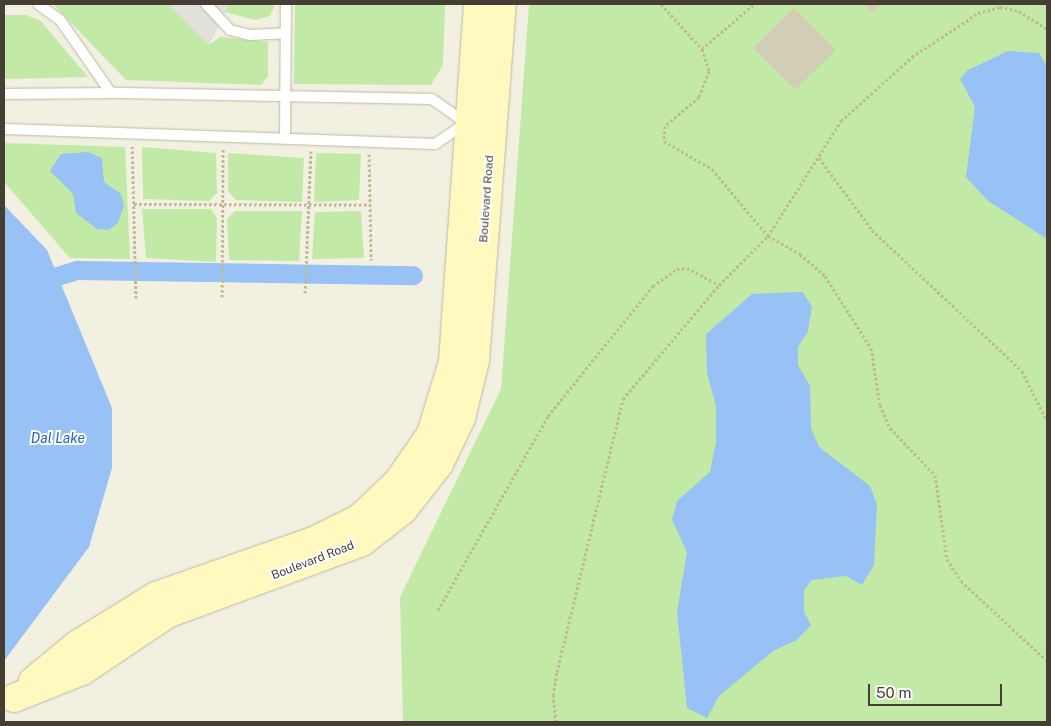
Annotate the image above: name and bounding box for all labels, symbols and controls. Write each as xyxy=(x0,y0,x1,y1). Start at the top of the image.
street label: Boulevard Road xyxy=(477,155,497,243)
water label: Dal Lake xyxy=(31,430,85,446)
street label: Boulevard Road xyxy=(270,539,356,583)
scale bar xyxy=(871,674,1005,706)
text: 50 m xyxy=(876,684,911,701)

